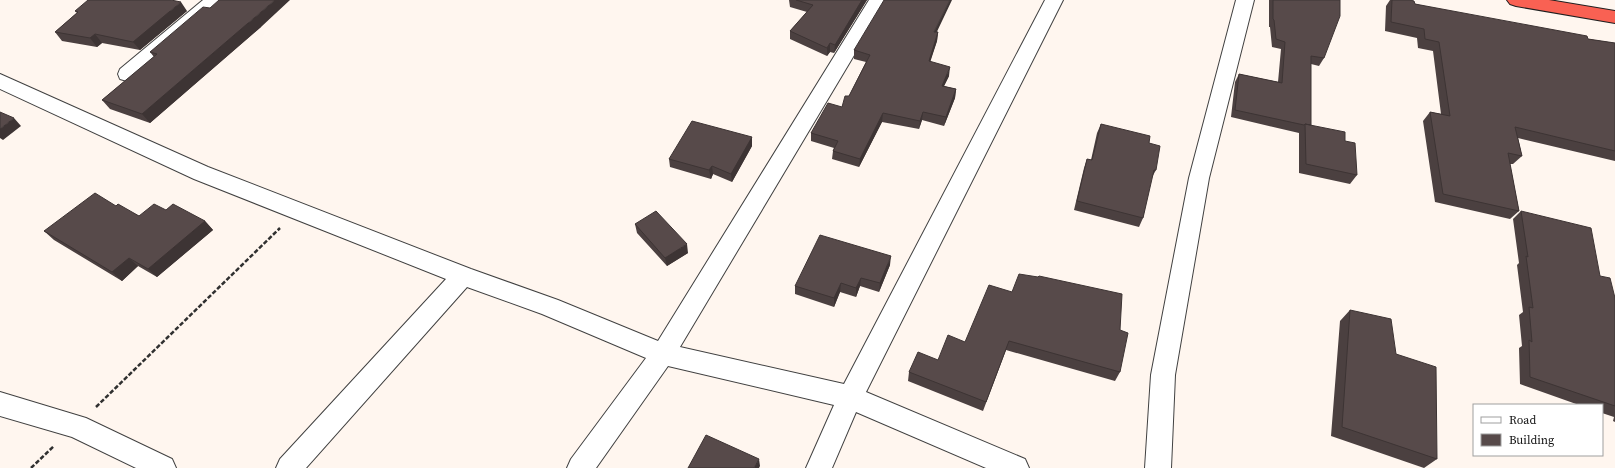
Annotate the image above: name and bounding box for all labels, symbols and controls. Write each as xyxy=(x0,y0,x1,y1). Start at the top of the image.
legend xyxy=(1473,404,1603,456)
text: Road xyxy=(1509,412,1536,428)
text: Building xyxy=(1509,432,1554,448)

